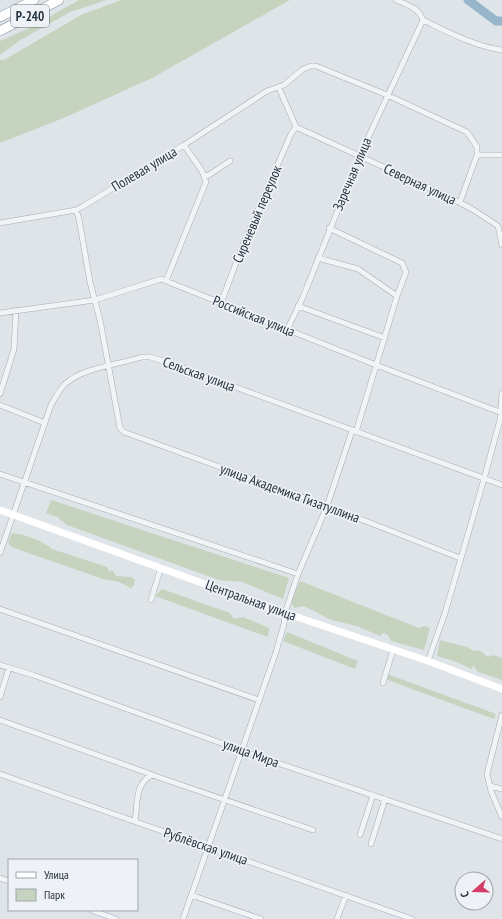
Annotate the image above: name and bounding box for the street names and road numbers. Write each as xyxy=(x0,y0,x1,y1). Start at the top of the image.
road number: Р-240 xyxy=(11,5,49,27)
street label: Заречная улица xyxy=(329,135,375,213)
street label: Полевая улица xyxy=(108,142,180,196)
street label: Северная улица xyxy=(381,159,459,209)
street label: Сиреневый переулок xyxy=(228,162,286,266)
street label: Российская улица xyxy=(210,291,298,341)
street label: Сельская улица xyxy=(160,353,238,395)
street label: улица Академика Гизатуллина xyxy=(218,459,362,527)
street label: Центральная улица xyxy=(203,575,299,625)
street label: улица Мира xyxy=(220,735,282,771)
street label: Рублёвская улица xyxy=(162,823,250,869)

